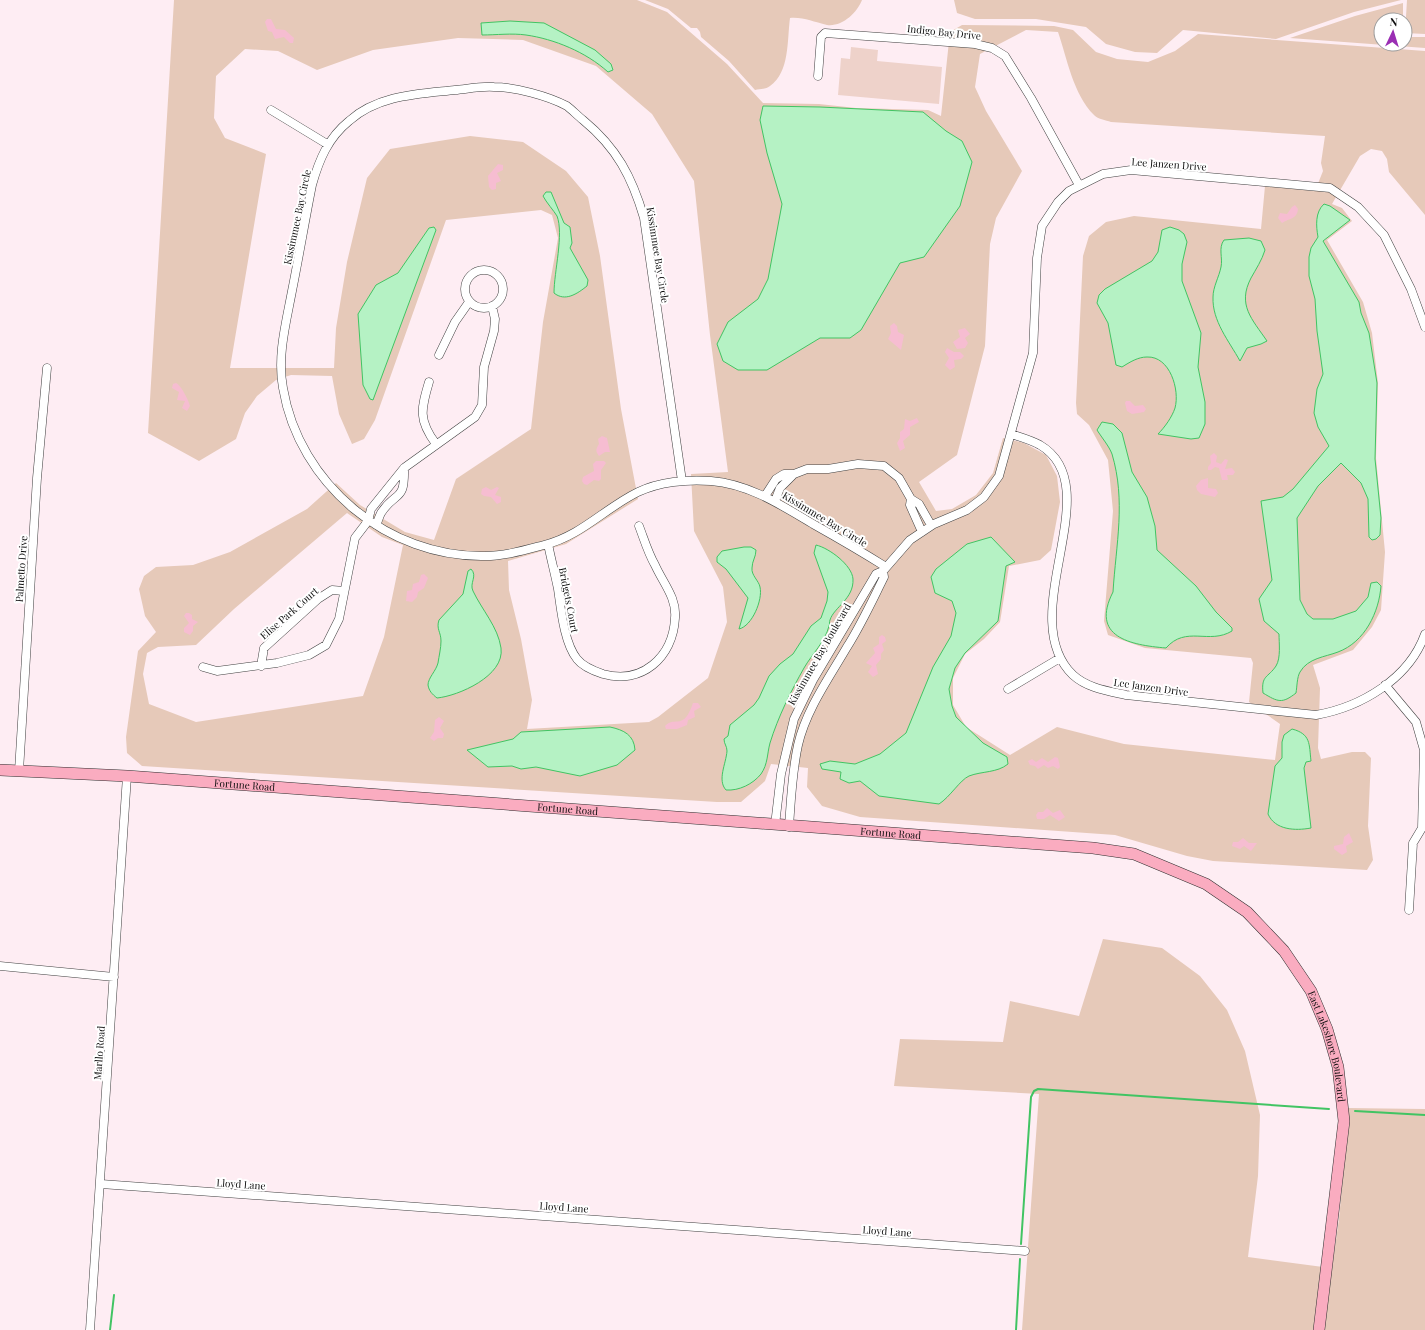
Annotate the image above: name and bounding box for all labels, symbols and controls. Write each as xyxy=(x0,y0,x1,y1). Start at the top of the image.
north arrow xyxy=(1373,12,1413,52)
text: N xyxy=(1389,14,1398,29)
street label: Indigo Bay Drive xyxy=(906,21,982,43)
street label: Lee Janzen Drive xyxy=(1131,154,1207,174)
street label: Kissimmee Bay Circle xyxy=(280,168,314,266)
street label: Kissimmee Bay Circle xyxy=(644,206,672,304)
street label: Kissimmee Bay Circle xyxy=(780,488,870,550)
street label: Palmetto Drive xyxy=(12,535,30,603)
street label: Bridgets Court xyxy=(556,566,582,634)
street label: Elise Park Court xyxy=(257,583,321,642)
street label: Kissimmee Bay Boulevard xyxy=(784,600,854,707)
street label: Lee Janzen Drive xyxy=(1113,675,1189,699)
street label: Fortune Road xyxy=(214,776,276,794)
street label: Fortune Road xyxy=(537,800,599,818)
street label: Fortune Road xyxy=(860,824,922,842)
street label: East Lakeshore Boulevard xyxy=(1305,989,1349,1103)
street label: Marllo Road xyxy=(90,1025,108,1081)
street label: Lloyd Lane xyxy=(216,1175,266,1193)
street label: Lloyd Lane xyxy=(539,1198,589,1216)
street label: Lloyd Lane xyxy=(862,1222,912,1240)

